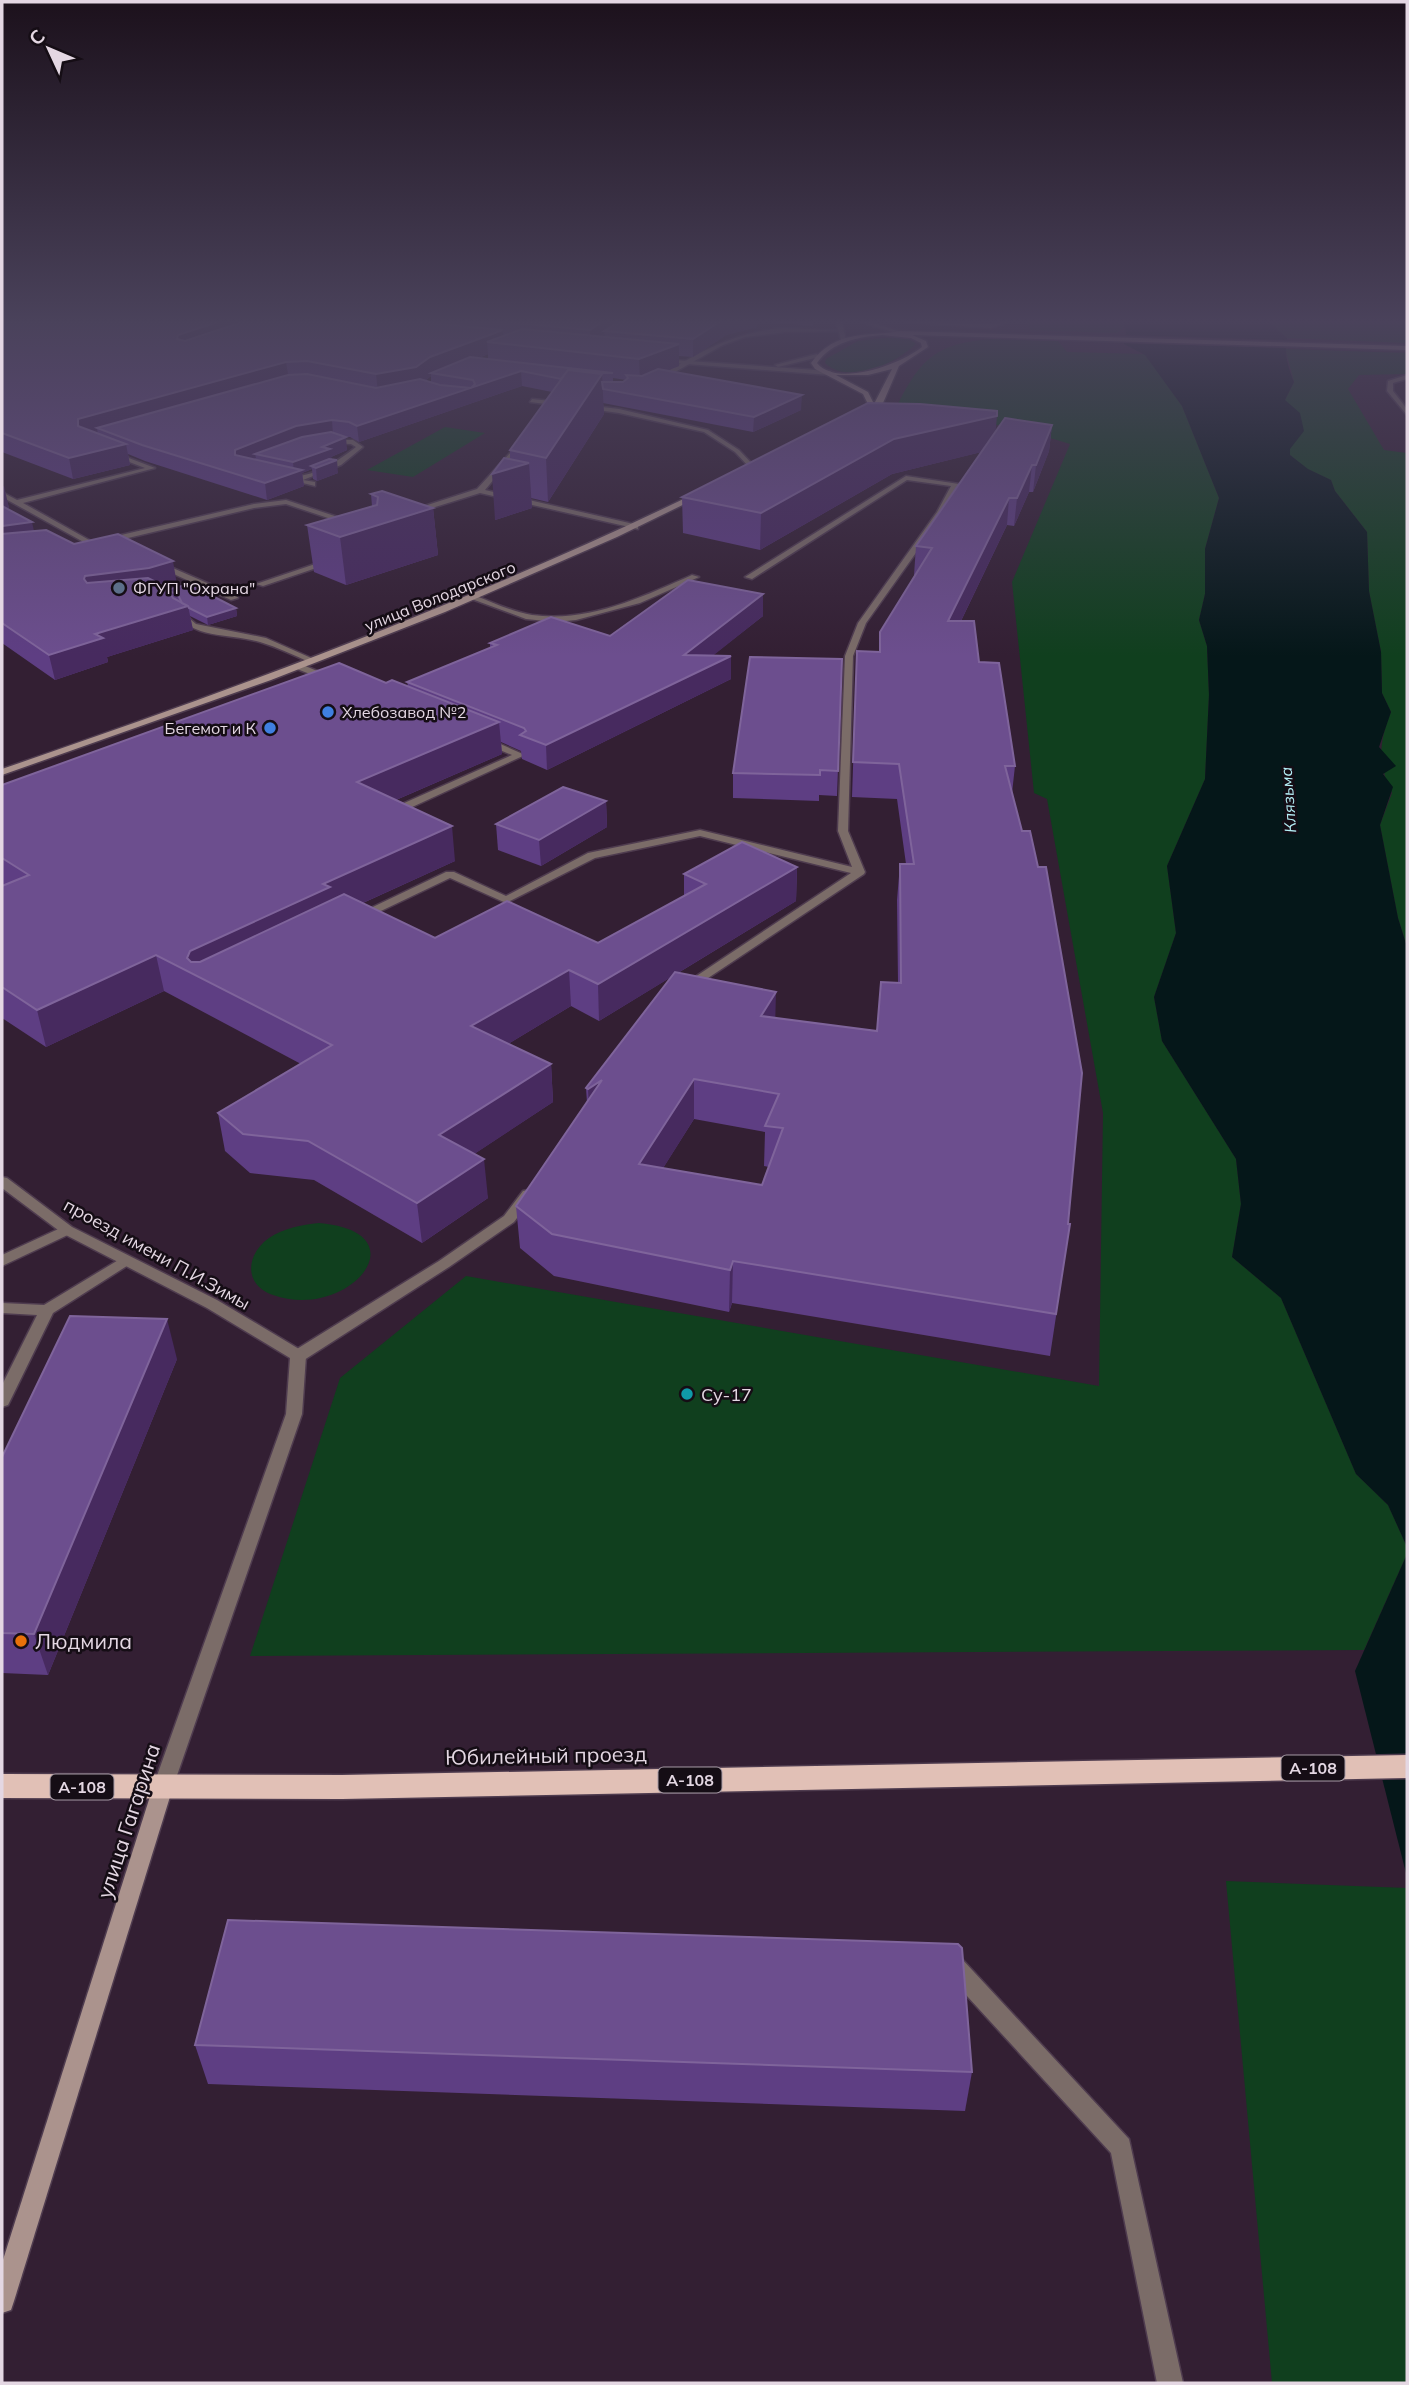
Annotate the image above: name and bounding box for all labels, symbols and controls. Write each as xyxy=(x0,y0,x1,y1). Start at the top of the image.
north arrow xyxy=(14,14,84,84)
text: С xyxy=(24,24,50,50)
street label: улица Володарского xyxy=(362,557,518,635)
place label: ФГУП "Охрана" xyxy=(133,578,255,598)
marker: ФГУП "Охрана" xyxy=(111,580,127,596)
place label: Хлебозавод №2 xyxy=(342,702,466,722)
marker: Хлебозавод №2 xyxy=(320,704,336,720)
place label: Бегемот и К xyxy=(165,718,256,738)
marker: Бегемот и К xyxy=(262,720,278,736)
water label: Клязьма xyxy=(1276,766,1300,834)
street label: проезд имени П.И.Зимы xyxy=(60,1193,254,1315)
place label: Су-17 xyxy=(701,1383,752,1406)
marker: Су-17 xyxy=(679,1386,695,1402)
place label: Людмила xyxy=(35,1628,132,1654)
marker: Людмила xyxy=(13,1633,29,1649)
street label: улица Гагарина xyxy=(91,1740,165,1902)
street label: Юбилейный проезд xyxy=(445,1740,647,1770)
road number: А-108 xyxy=(1282,1756,1344,1780)
road number: А-108 xyxy=(658,1768,722,1792)
road number: А-108 xyxy=(50,1774,114,1800)

